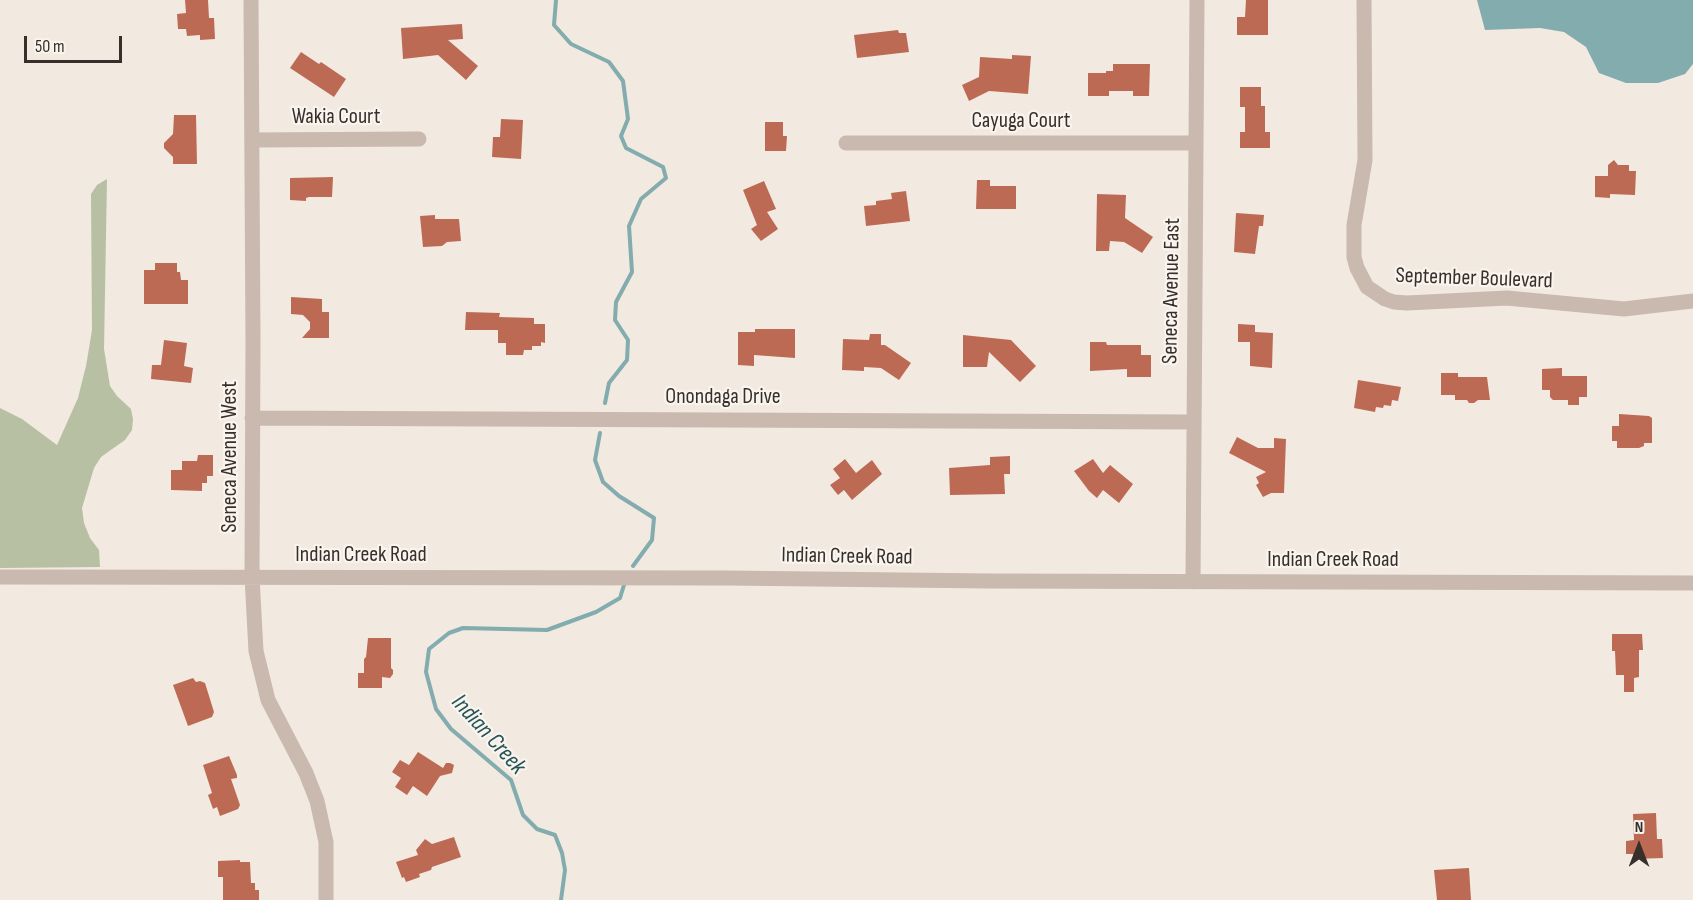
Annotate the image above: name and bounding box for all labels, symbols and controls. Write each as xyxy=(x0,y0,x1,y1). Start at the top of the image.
scale bar xyxy=(27,24,124,62)
text: 50 m xyxy=(35,36,65,57)
street label: Wakia Court xyxy=(292,104,380,130)
street label: Cayuga Court xyxy=(972,108,1070,134)
street label: Seneca Avenue East xyxy=(1158,218,1186,364)
street label: September Boulevard xyxy=(1395,263,1553,295)
street label: Seneca Avenue West xyxy=(217,381,243,533)
street label: Onondaga Drive xyxy=(665,384,781,410)
street label: Indian Creek Road xyxy=(295,542,427,568)
street label: Indian Creek Road xyxy=(781,543,913,571)
street label: Indian Creek Road xyxy=(1267,547,1399,573)
water label: Indian Creek xyxy=(445,689,531,781)
north arrow xyxy=(1609,816,1669,876)
text: N xyxy=(1635,818,1643,837)

